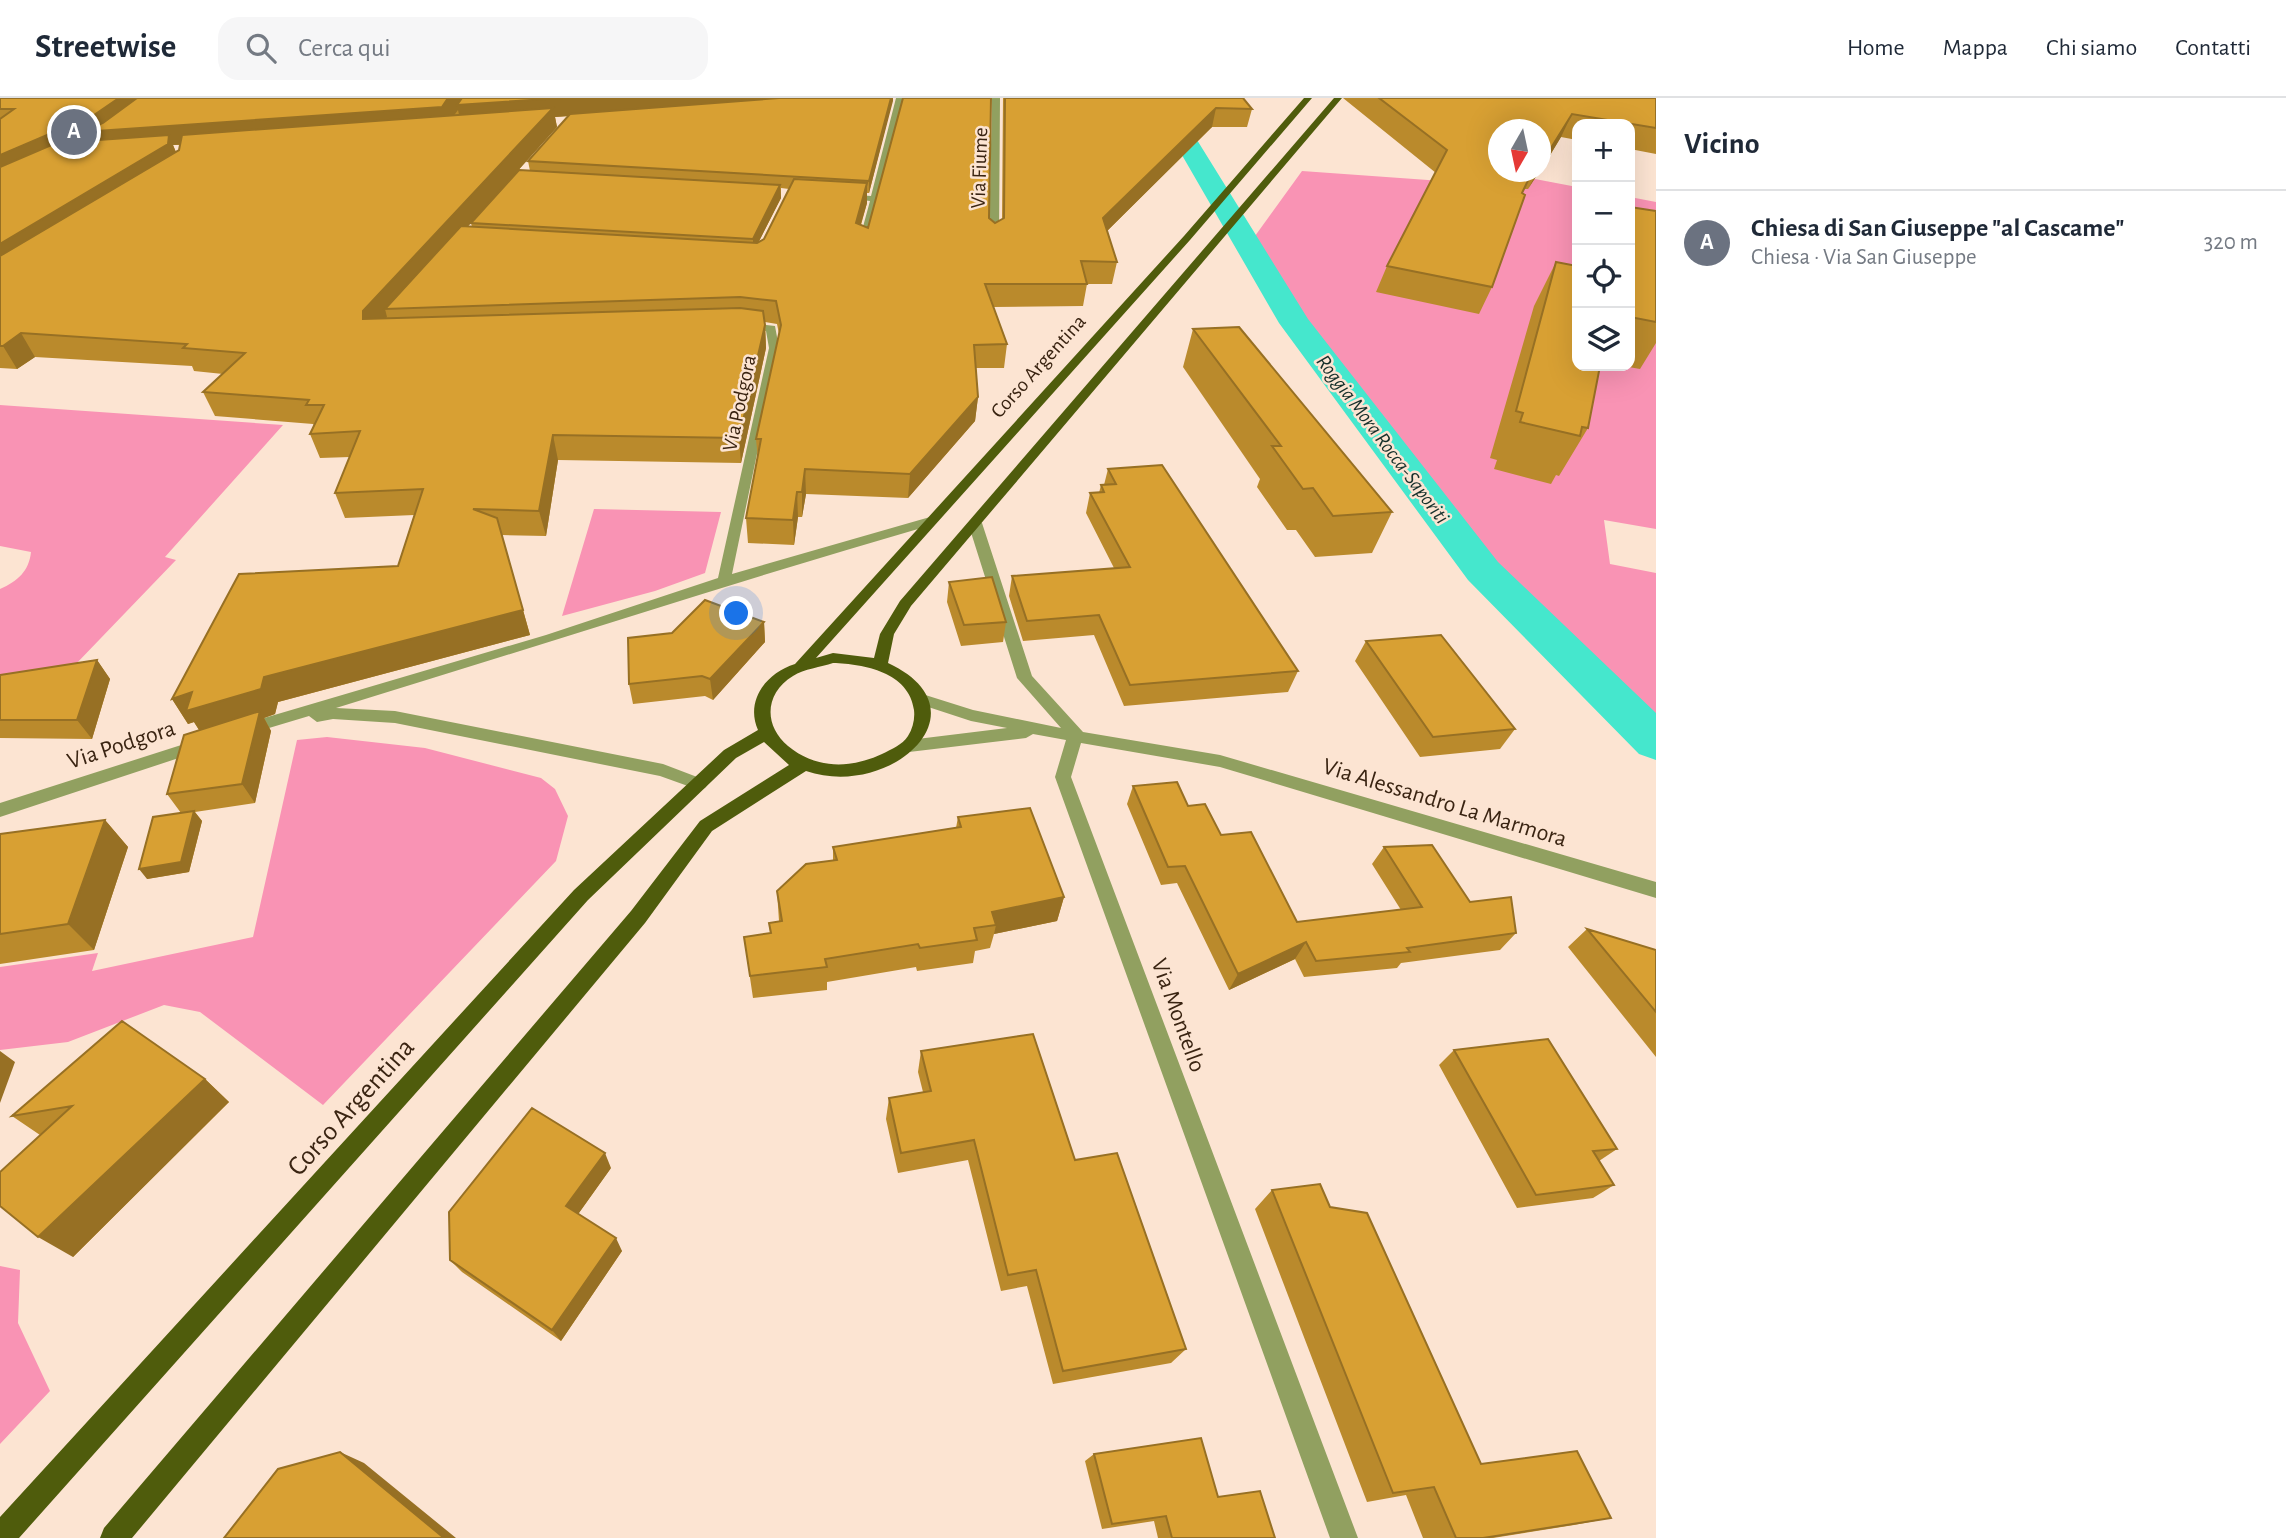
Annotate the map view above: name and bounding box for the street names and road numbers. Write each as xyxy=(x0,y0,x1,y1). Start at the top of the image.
street label: Via Fiume xyxy=(968,127,991,209)
street label: Corso Argentina xyxy=(987,311,1090,422)
street label: Via Podgora xyxy=(719,353,760,453)
street label: Via Podgora xyxy=(64,716,178,774)
street label: Via Alessandro La Marmora xyxy=(1320,754,1570,852)
street label: Via Montello xyxy=(1146,955,1210,1075)
street label: Corso Argentina xyxy=(283,1033,420,1181)

